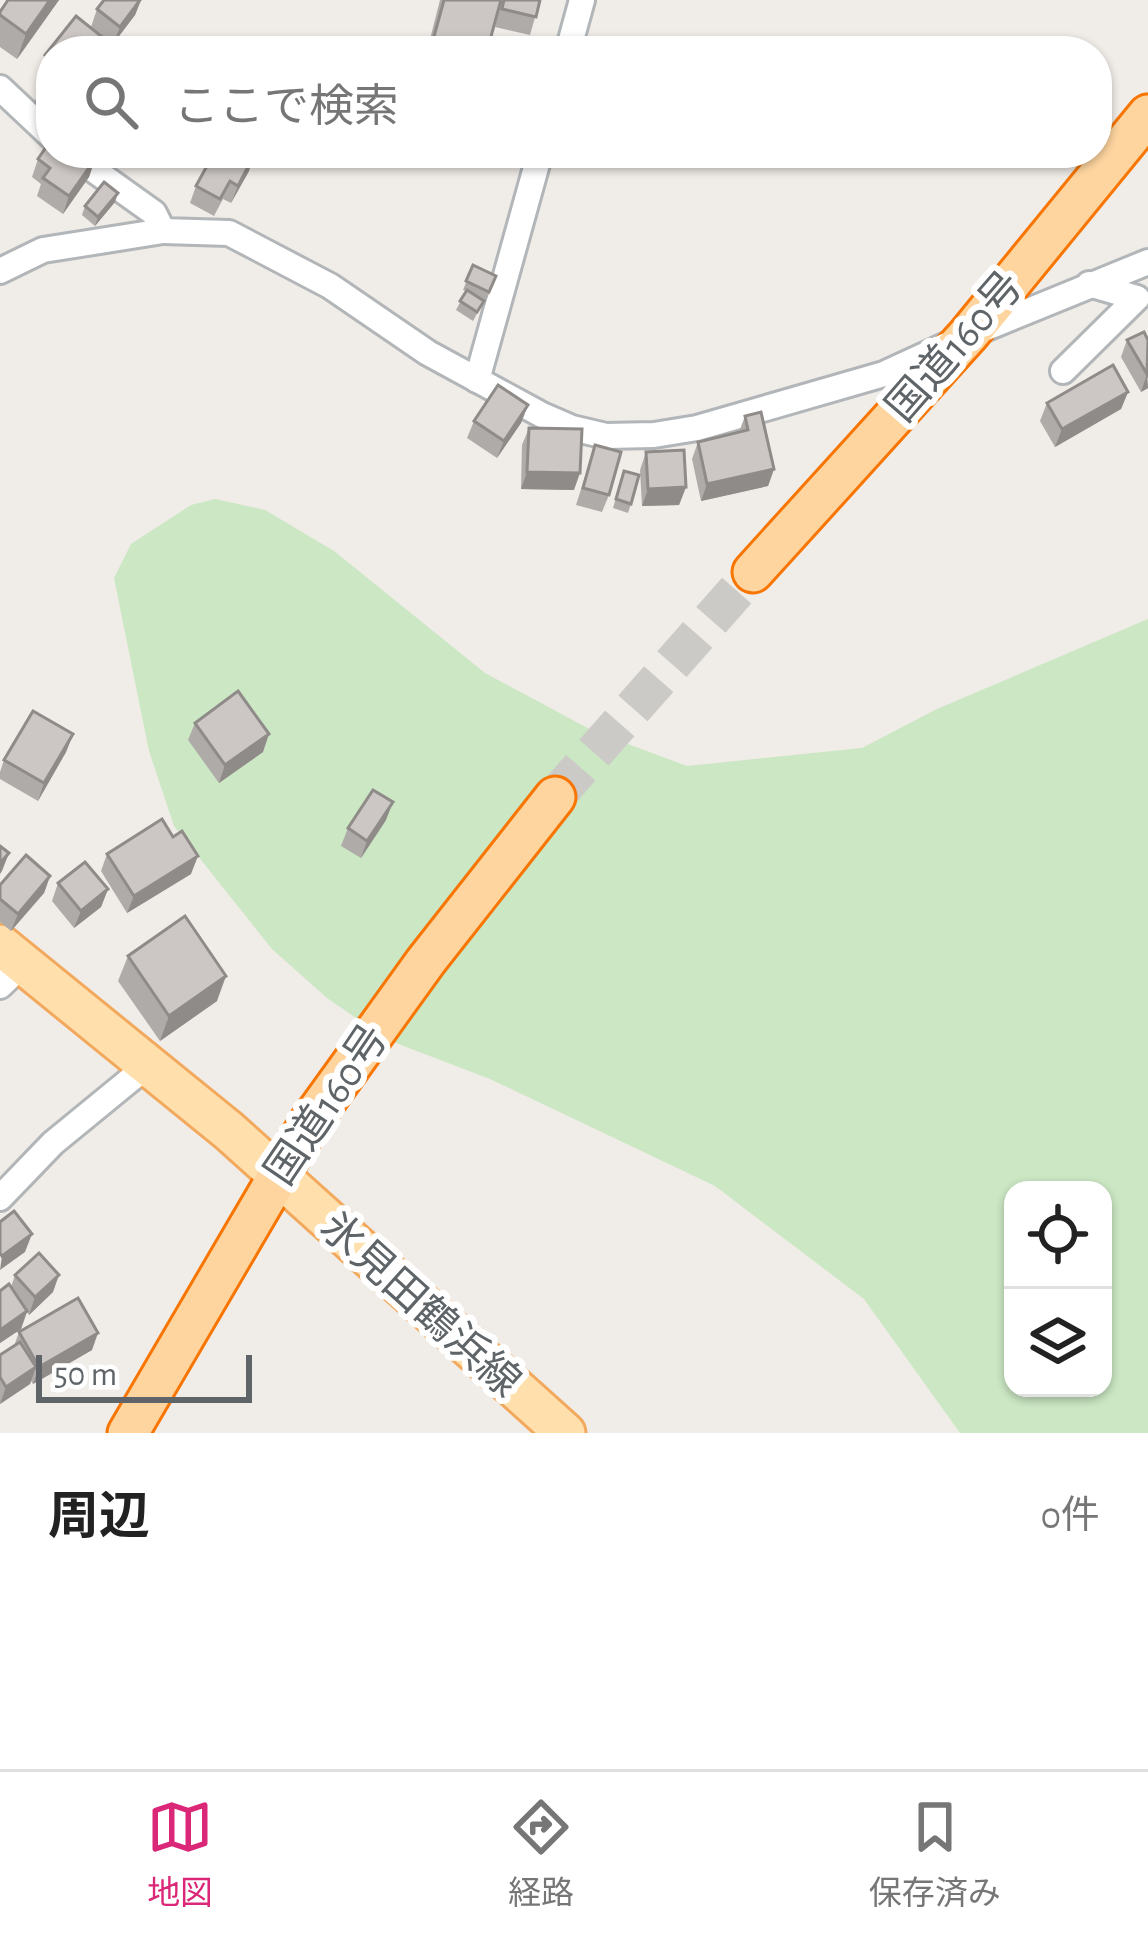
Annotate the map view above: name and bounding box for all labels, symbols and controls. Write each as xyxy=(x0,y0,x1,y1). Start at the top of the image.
search box xyxy=(36,36,1112,168)
icon: search xyxy=(78,69,144,135)
text: ここで検索 xyxy=(174,85,399,130)
street label: 国道160号 xyxy=(878,263,1031,430)
street label: 国道160号 xyxy=(257,1017,395,1192)
map controls xyxy=(1004,1181,1112,1397)
button: locate xyxy=(1004,1181,1112,1289)
street label: 氷見田鶴浜線 xyxy=(312,1204,529,1405)
button: layers xyxy=(1004,1289,1112,1397)
scale bar xyxy=(36,1349,252,1402)
text: 50 m xyxy=(54,1359,117,1392)
text: 周辺 xyxy=(48,1492,150,1543)
text: 0件 xyxy=(1040,1497,1100,1536)
tab: 地図 xyxy=(147,1794,213,1915)
tab: 経路 xyxy=(508,1794,574,1915)
tab: 保存済み xyxy=(869,1794,1001,1915)

